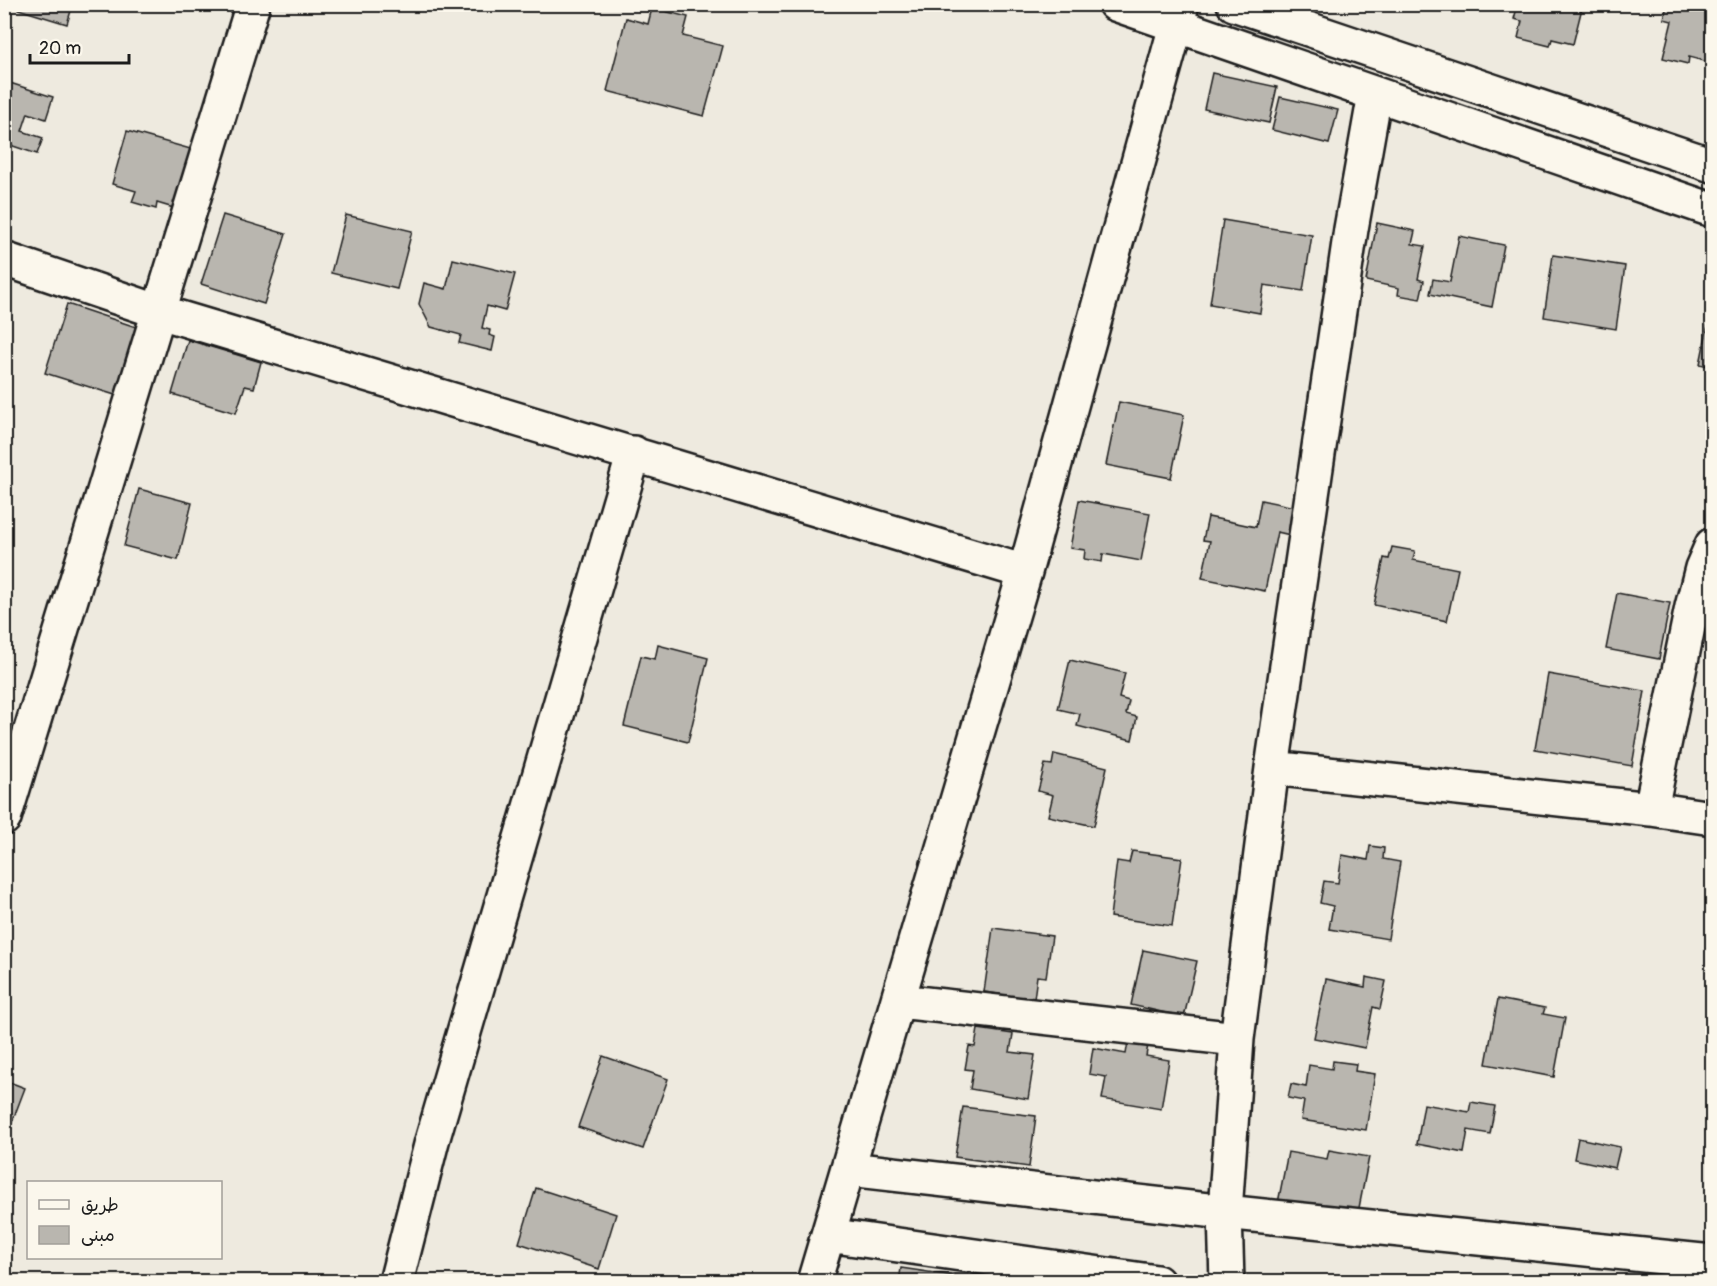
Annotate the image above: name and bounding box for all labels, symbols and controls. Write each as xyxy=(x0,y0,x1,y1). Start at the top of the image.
scale bar xyxy=(30,27,129,65)
text: 20 m xyxy=(39,37,81,60)
legend xyxy=(27,1181,222,1259)
text: طريق xyxy=(81,1194,119,1217)
text: مبنى xyxy=(81,1224,115,1247)

